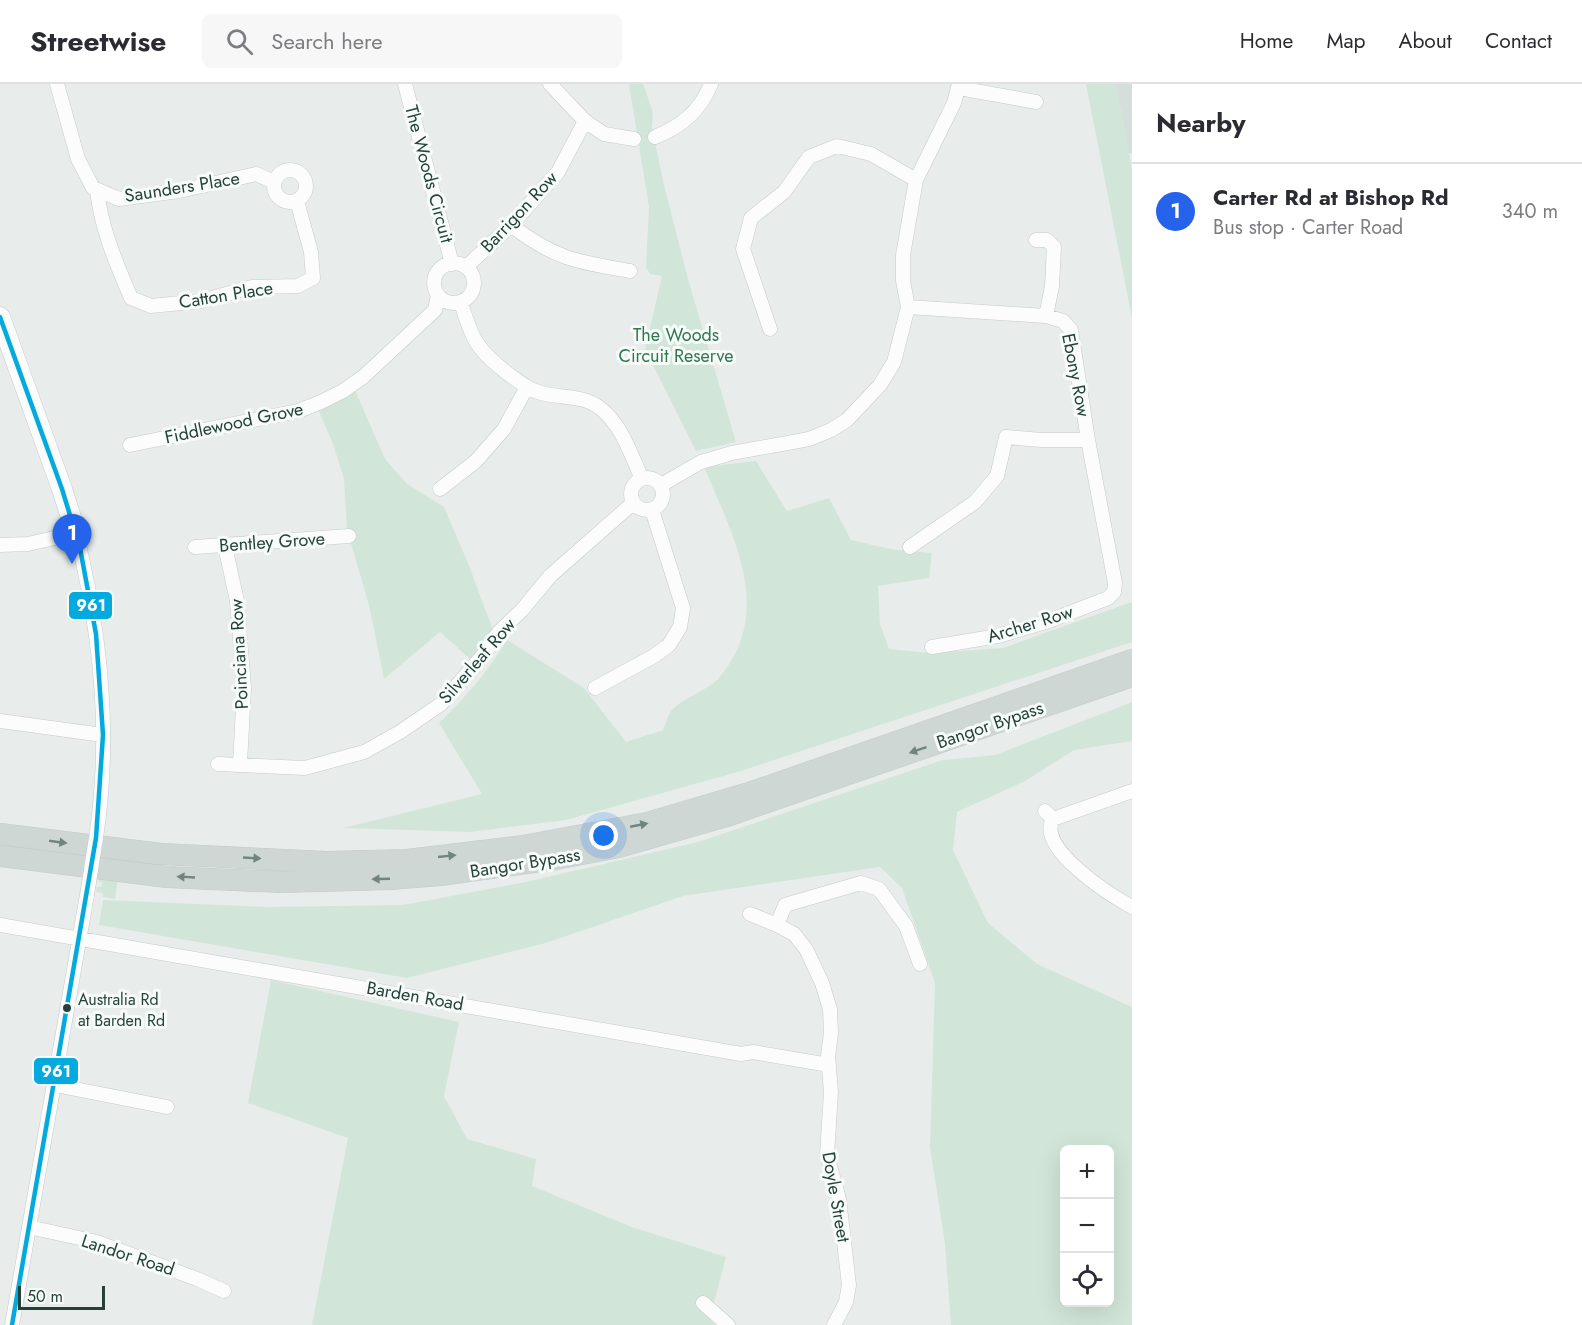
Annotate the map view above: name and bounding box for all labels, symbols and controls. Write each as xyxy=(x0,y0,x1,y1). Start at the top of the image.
search box xyxy=(202,14,622,68)
text: Streetwise xyxy=(30,21,166,62)
icon: search xyxy=(223,25,256,58)
text: Search here xyxy=(271,25,383,57)
text: Home xyxy=(1240,26,1293,56)
text: Map xyxy=(1326,26,1366,56)
text: About xyxy=(1399,26,1452,56)
text: Contact xyxy=(1485,26,1552,56)
street label: The Woods Circuit xyxy=(398,102,460,246)
text: Nearby xyxy=(1156,104,1245,142)
street label: Saunders Place xyxy=(123,165,241,209)
street label: Barrigon Row xyxy=(475,165,564,258)
text: Carter Rd at Bishop Rd xyxy=(1213,181,1449,213)
text: 1 xyxy=(1170,197,1181,226)
text: 340 m xyxy=(1502,197,1558,226)
text: Bus stop · Carter Road xyxy=(1213,213,1403,242)
street label: Catton Place xyxy=(177,275,275,315)
park label: The Woods Circuit Reserve xyxy=(619,322,733,369)
street label: Ebony Row xyxy=(1055,331,1097,420)
street label: Fiddlewood Grove xyxy=(162,396,306,450)
pin: 1 xyxy=(52,514,92,564)
street label: Bentley Grove xyxy=(218,525,326,559)
line badge: 961 xyxy=(68,591,113,620)
text: 961 xyxy=(76,594,106,617)
street label: Poinciana Row xyxy=(223,597,255,710)
street label: Archer Row xyxy=(984,598,1077,649)
street label: Silverleaf Row xyxy=(432,612,522,710)
street label: Bangor Bypass xyxy=(933,695,1047,755)
one-way arrow xyxy=(909,746,927,755)
one-way arrow xyxy=(630,820,649,829)
your location xyxy=(589,821,618,850)
one-way arrow xyxy=(49,837,68,846)
street label: Bangor Bypass xyxy=(468,841,582,885)
one-way arrow xyxy=(437,852,456,861)
one-way arrow xyxy=(243,854,262,863)
one-way arrow xyxy=(177,873,196,882)
one-way arrow xyxy=(371,875,390,884)
street label: Barden Road xyxy=(364,975,466,1017)
place label: Australia Rd at Barden Rd xyxy=(78,988,165,1032)
marker: Australia Rd at Barden Rd xyxy=(61,1002,73,1014)
line badge: 961 xyxy=(33,1057,79,1085)
text: 961 xyxy=(41,1060,71,1083)
map controls xyxy=(1060,1145,1114,1307)
button: + xyxy=(1060,1145,1114,1199)
street label: Doyle Street xyxy=(815,1150,857,1245)
button: − xyxy=(1060,1199,1114,1253)
street label: Landor Road xyxy=(78,1228,178,1282)
button: locate xyxy=(1060,1253,1114,1307)
scale bar xyxy=(18,1283,105,1310)
text: 50 m xyxy=(27,1285,63,1308)

